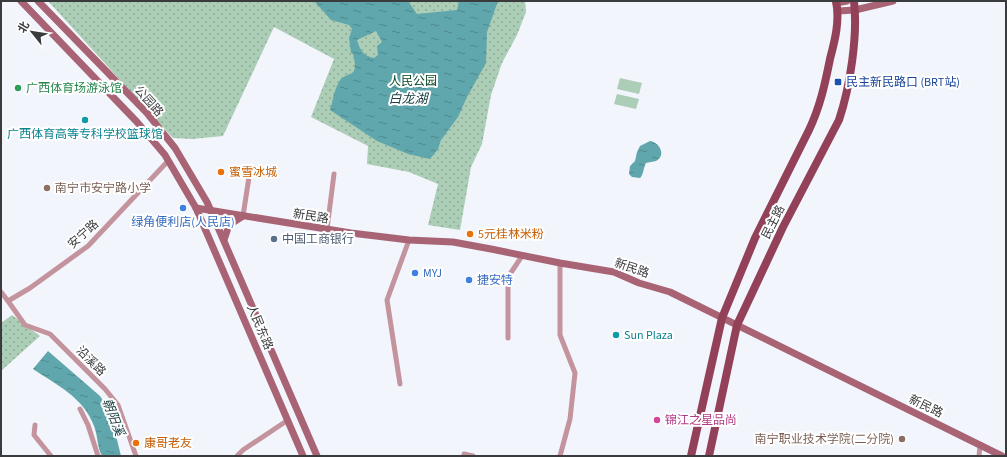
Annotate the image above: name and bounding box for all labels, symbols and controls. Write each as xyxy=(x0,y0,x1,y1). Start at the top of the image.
north arrow xyxy=(12,12,52,52)
text: 北 xyxy=(15,19,33,36)
park label: 人民公园 xyxy=(389,73,437,90)
place label: 民主新民路口 (BRT站) xyxy=(846,74,960,91)
marker: 民主新民路口 (BRT站) xyxy=(833,77,843,87)
place label: 广西体育场游泳馆 xyxy=(26,80,122,97)
street label: 公园路 xyxy=(130,82,167,120)
marker: 广西体育场游泳馆 xyxy=(13,83,23,93)
water label: 白龙湖 xyxy=(388,90,429,108)
marker: 广西体育高等专科学校篮球馆 xyxy=(80,115,90,125)
place label: 广西体育高等专科学校篮球馆 xyxy=(7,126,163,143)
place label: 蜜雪冰城 xyxy=(229,164,277,181)
marker: 蜜雪冰城 xyxy=(216,167,226,177)
place label: 南宁市安宁路小学 xyxy=(55,180,151,197)
marker: 南宁市安宁路小学 xyxy=(42,183,52,193)
street label: 民主路 xyxy=(758,202,789,242)
marker: 绿角便利店(人民店) xyxy=(178,203,188,213)
street label: 新民路 xyxy=(292,205,330,228)
place label: 绿角便利店(人民店) xyxy=(131,214,235,231)
street label: 安宁路 xyxy=(64,216,102,253)
place label: 5元桂林米粉 xyxy=(478,226,544,243)
marker: 5元桂林米粉 xyxy=(465,229,475,239)
place label: 中国工商银行 xyxy=(282,231,354,248)
marker: 中国工商银行 xyxy=(269,234,279,244)
street label: 新民路 xyxy=(612,255,652,282)
place label: MYJ xyxy=(423,265,442,282)
marker: MYJ xyxy=(410,268,420,278)
place label: 捷安特 xyxy=(477,272,513,289)
marker: 捷安特 xyxy=(464,275,474,285)
street label: 人民东路 xyxy=(242,302,277,353)
place label: Sun Plaza xyxy=(624,327,673,344)
marker: Sun Plaza xyxy=(611,330,621,340)
street label: 沿溪路 xyxy=(72,343,109,380)
street label: 新民路 xyxy=(906,391,946,422)
water label: 朝阳溪 xyxy=(98,396,129,441)
place label: 锦江之星品尚 xyxy=(665,412,737,429)
marker: 锦江之星品尚 xyxy=(652,415,662,425)
place label: 南宁职业技术学院(二分院) xyxy=(755,431,894,448)
marker: 南宁职业技术学院(二分院) xyxy=(897,434,907,444)
place label: 康哥老友 xyxy=(144,435,192,452)
marker: 康哥老友 xyxy=(131,438,141,448)

